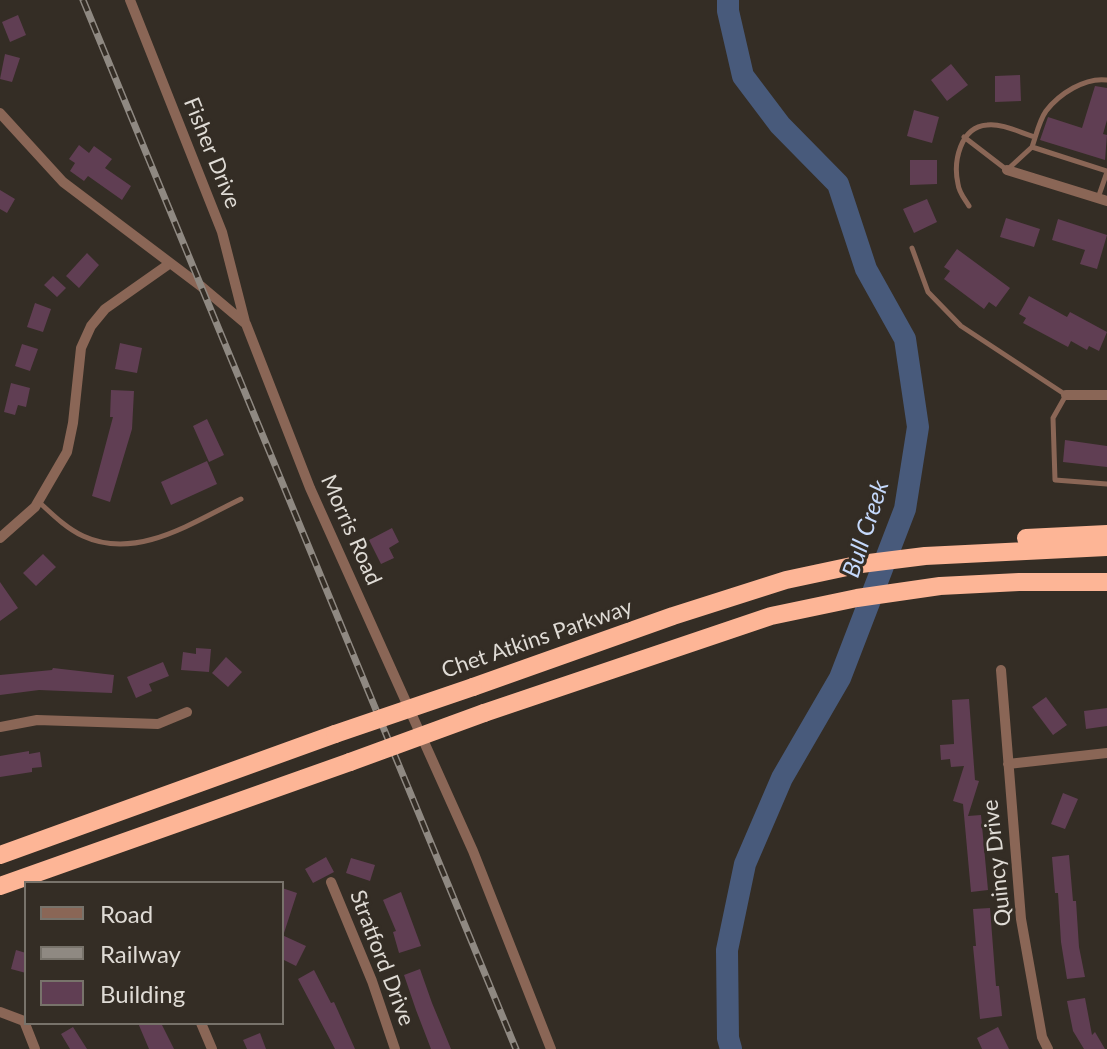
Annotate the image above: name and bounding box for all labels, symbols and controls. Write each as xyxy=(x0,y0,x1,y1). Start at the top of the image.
street label: Fisher Drive xyxy=(178,94,246,212)
street label: Morris Road xyxy=(315,471,387,589)
water label: Bull Creek xyxy=(837,477,895,581)
street label: Chet Atkins Parkway xyxy=(438,594,636,684)
street label: Quincy Drive xyxy=(977,798,1017,928)
legend xyxy=(24,881,284,1025)
street label: Stratford Drive xyxy=(344,886,420,1030)
text: Road xyxy=(100,899,153,928)
text: Railway xyxy=(100,939,181,968)
text: Building xyxy=(100,979,185,1008)

